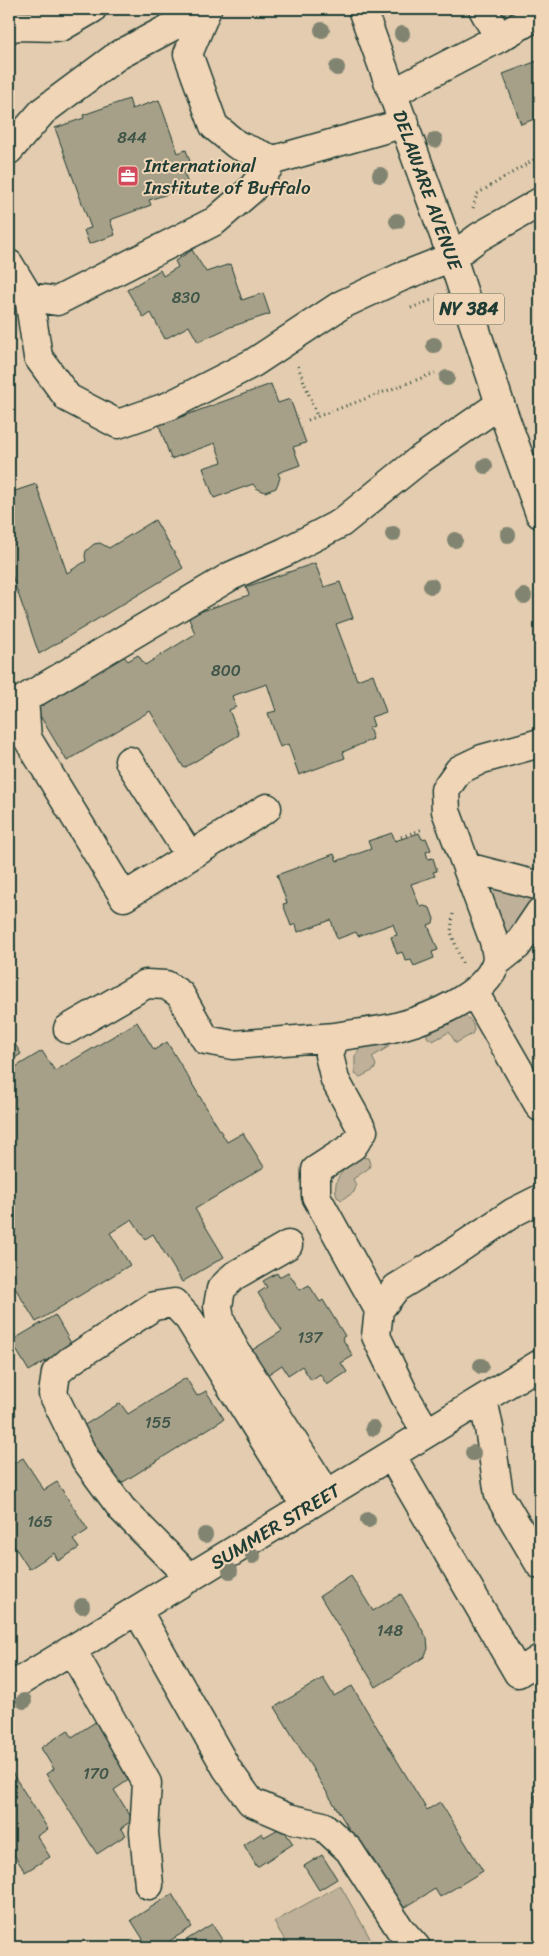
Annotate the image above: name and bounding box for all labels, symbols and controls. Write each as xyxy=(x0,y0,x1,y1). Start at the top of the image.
street label: DELAWARE AVENUE xyxy=(383,105,472,276)
house number: 844 xyxy=(117,123,147,152)
place label: International Institute of Buffalo xyxy=(143,149,311,204)
office icon: International Institute of Buffalo xyxy=(116,164,140,188)
house number: 830 xyxy=(172,283,200,312)
road number: NY 384 xyxy=(434,294,504,324)
house number: 800 xyxy=(211,656,241,685)
house number: 137 xyxy=(298,1323,323,1352)
house number: 155 xyxy=(145,1408,171,1437)
street label: SUMMER STREET xyxy=(204,1474,348,1578)
house number: 165 xyxy=(27,1507,53,1536)
house number: 148 xyxy=(377,1616,404,1645)
house number: 170 xyxy=(83,1759,109,1788)

